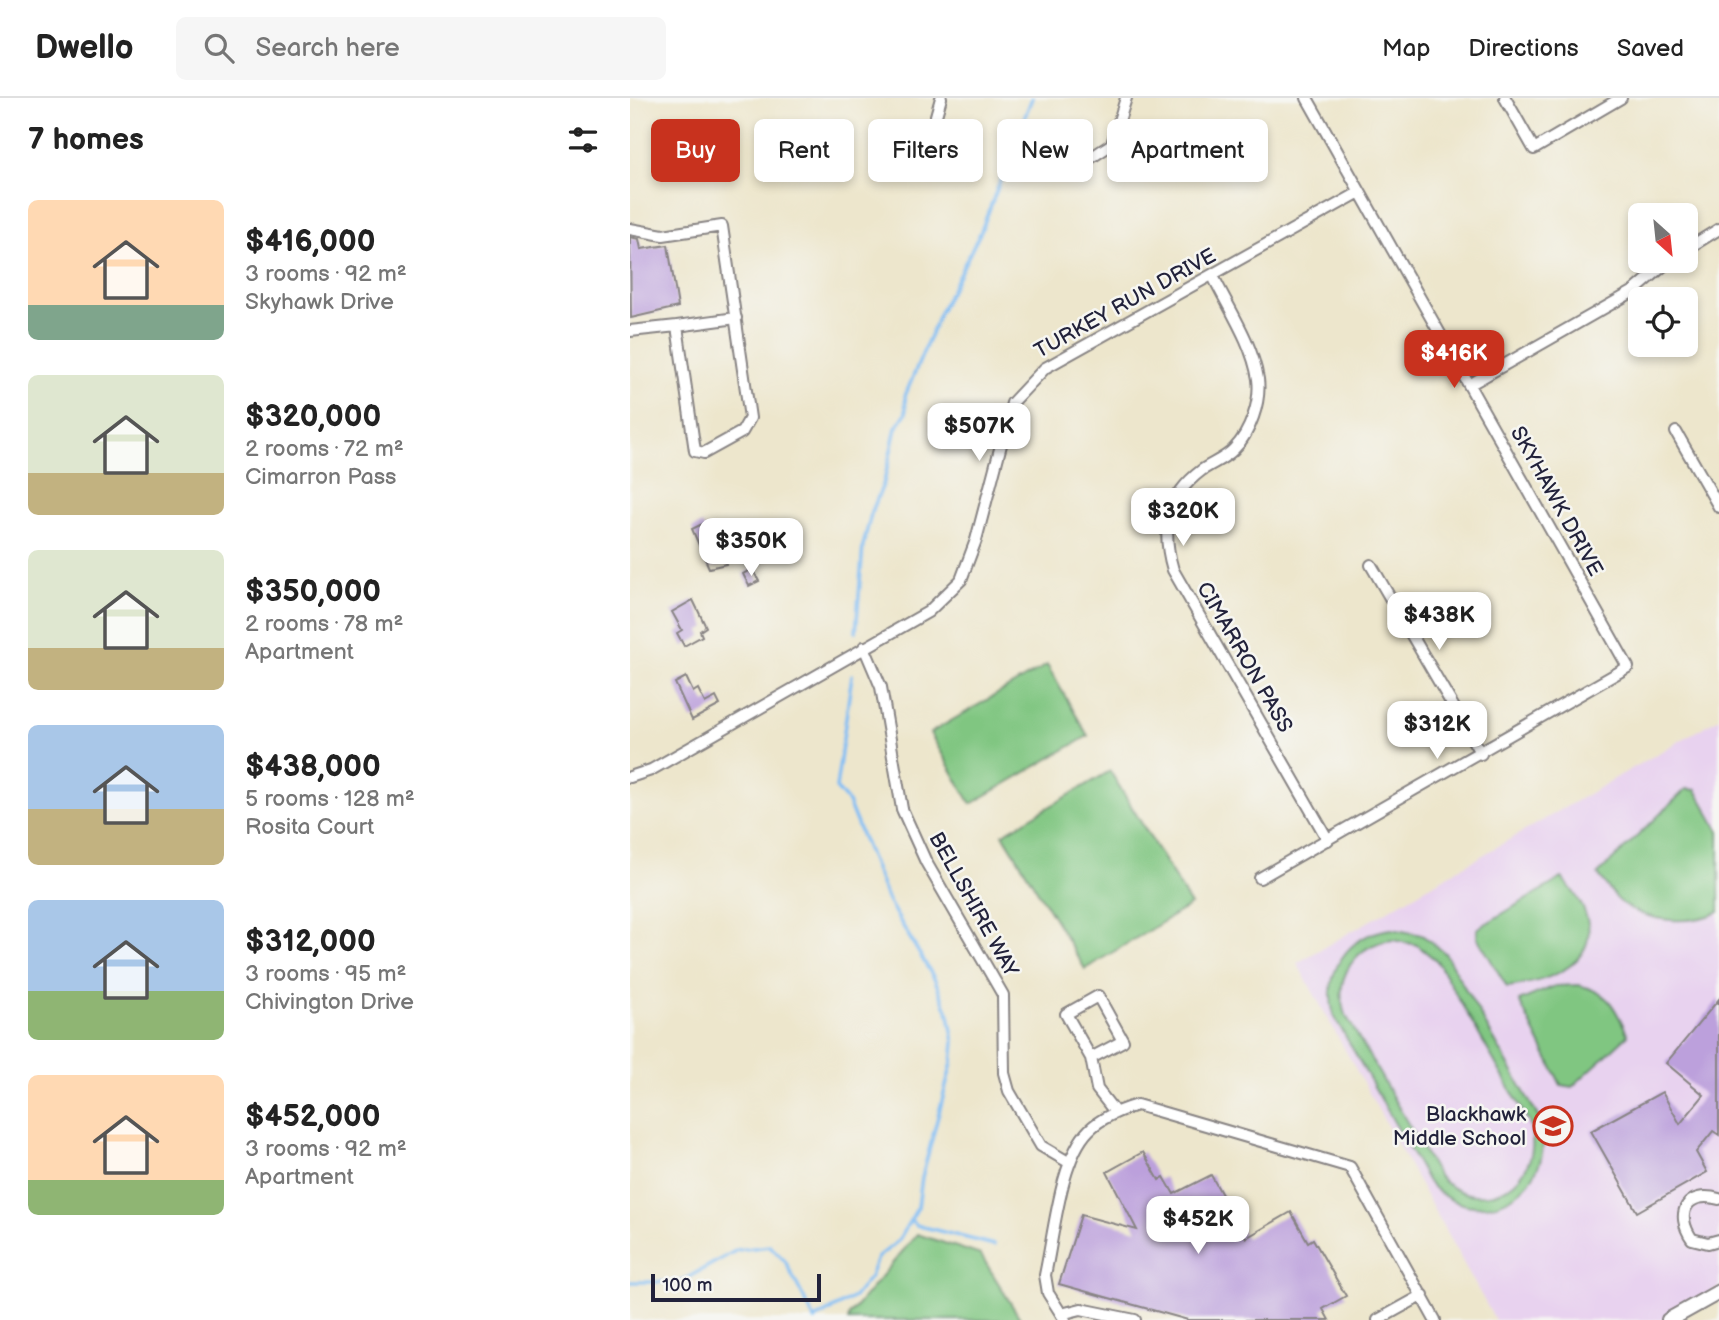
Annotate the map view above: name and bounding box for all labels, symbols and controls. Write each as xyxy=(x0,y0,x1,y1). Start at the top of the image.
search box xyxy=(176,17,666,80)
text: Dwello xyxy=(35,28,134,68)
icon: search xyxy=(200,29,238,67)
text: Search here xyxy=(256,33,400,64)
text: Map xyxy=(1382,34,1430,63)
text: Directions xyxy=(1468,34,1579,63)
text: Saved xyxy=(1617,34,1684,63)
chip: Buy xyxy=(651,119,740,182)
chip: Rent xyxy=(754,119,854,182)
chip: Filters xyxy=(868,119,983,182)
chip: New xyxy=(997,119,1093,182)
chip: Apartment xyxy=(1107,119,1268,182)
icon: filters xyxy=(564,121,602,159)
text: 7 homes xyxy=(28,122,144,158)
north arrow xyxy=(1628,203,1698,273)
map controls xyxy=(1628,203,1698,357)
text: $416,000 xyxy=(245,224,375,260)
icon: home xyxy=(84,228,168,312)
street label: TURKEY RUN DRIVE xyxy=(1030,243,1220,364)
text: 3 rooms · 92 m² xyxy=(245,260,407,288)
button: locate xyxy=(1628,287,1698,357)
text: Skyhawk Drive xyxy=(245,288,394,316)
pin: $416K xyxy=(1405,330,1503,390)
text: $416K xyxy=(1420,339,1488,367)
text: $320,000 xyxy=(245,399,381,435)
icon: home xyxy=(84,403,168,487)
pin: $507K xyxy=(930,404,1028,463)
text: $507K xyxy=(943,412,1015,440)
street label: SKYHAWK DRIVE xyxy=(1505,422,1608,580)
text: 2 rooms · 72 m² xyxy=(245,435,404,463)
text: Cimarron Pass xyxy=(245,463,397,491)
pin: $320K xyxy=(1134,489,1232,548)
text: $320K xyxy=(1147,497,1219,525)
pin: $350K xyxy=(702,518,800,578)
text: $350K xyxy=(715,527,787,555)
text: $350,000 xyxy=(245,574,381,610)
street label: CIMARRON PASS xyxy=(1191,577,1298,737)
icon: home xyxy=(84,578,168,662)
pin: $438K xyxy=(1390,592,1488,652)
text: $438K xyxy=(1403,601,1475,629)
text: 2 rooms · 78 m² xyxy=(245,610,403,638)
text: Apartment xyxy=(245,638,354,666)
pin: $312K xyxy=(1388,702,1486,761)
text: $312K xyxy=(1403,710,1471,738)
text: $438,000 xyxy=(245,749,381,785)
icon: home xyxy=(84,753,168,837)
text: 5 rooms · 128 m² xyxy=(245,785,415,813)
text: Rosita Court xyxy=(245,813,374,841)
street label: BELLSHIRE WAY xyxy=(924,828,1024,981)
text: $312,000 xyxy=(245,924,376,960)
icon: home xyxy=(84,928,168,1012)
text: 3 rooms · 95 m² xyxy=(245,960,406,988)
text: Chivington Drive xyxy=(245,988,414,1016)
text: $452,000 xyxy=(245,1099,380,1135)
place label: Blackhawk Middle School xyxy=(1393,1102,1527,1151)
icon: home xyxy=(84,1103,168,1187)
school or university icon: Blackhawk Middle School xyxy=(1532,1105,1574,1147)
text: 3 rooms · 92 m² xyxy=(245,1135,407,1163)
text: Apartment xyxy=(245,1163,354,1191)
pin: $452K xyxy=(1149,1196,1247,1256)
text: $452K xyxy=(1162,1205,1234,1233)
scale bar xyxy=(651,1271,821,1303)
text: 100 m xyxy=(662,1274,713,1297)

